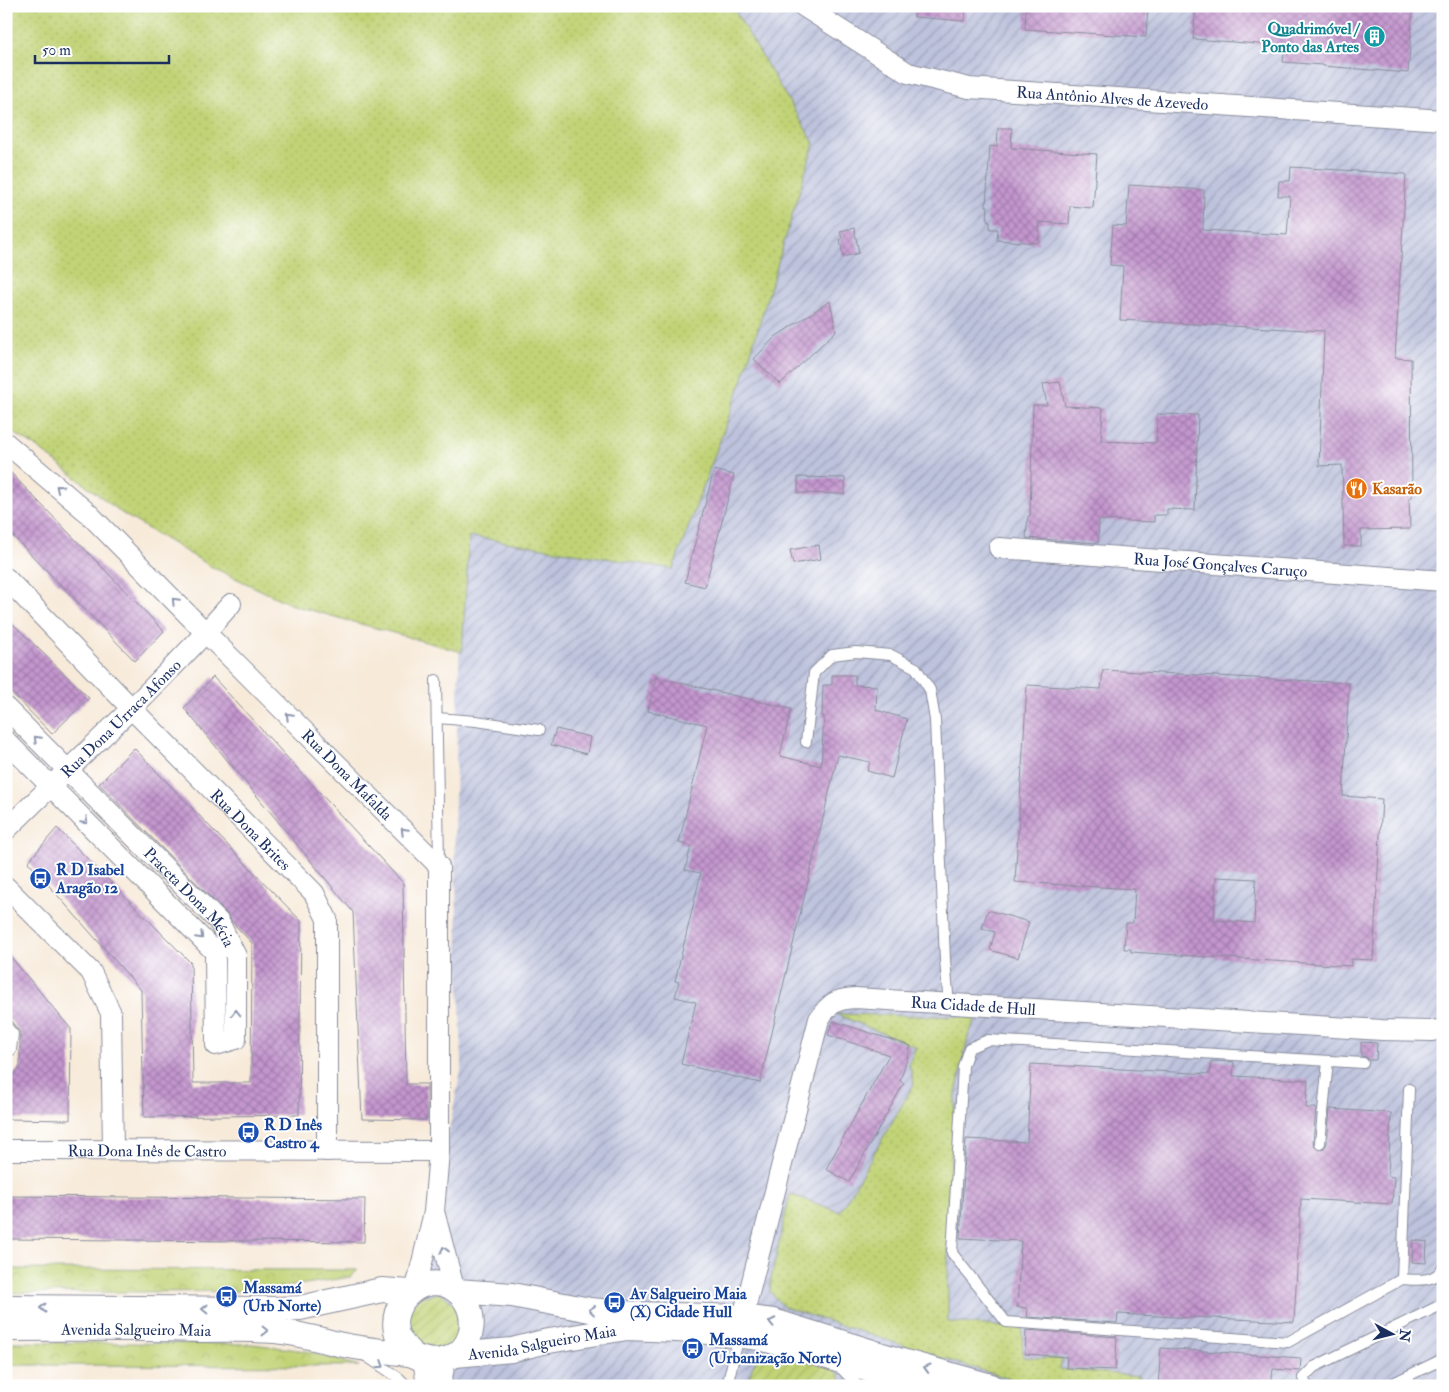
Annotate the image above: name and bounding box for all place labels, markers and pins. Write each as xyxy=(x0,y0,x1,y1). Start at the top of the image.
place label: Quadrimóvel / Ponto das Artes xyxy=(1261,19,1361,57)
building icon: Quadrimóvel / Ponto das Artes xyxy=(1363,25,1387,49)
restaurant icon: Kasarão xyxy=(1344,476,1368,500)
place label: Kasarão xyxy=(1372,479,1422,499)
place label: R D Isabel Aragão 12 xyxy=(55,860,125,899)
bus stop icon: R D Isabel Aragão 12 xyxy=(28,866,52,890)
place label: R D Inês Castro 4 xyxy=(264,1115,323,1153)
bus stop icon: R D Inês Castro 4 xyxy=(236,1121,260,1145)
place label: Massamá (Urb Norte) xyxy=(242,1278,321,1316)
bus stop icon: Massamá (Urb Norte) xyxy=(215,1284,239,1308)
place label: Av Salgueiro Maia (X) Cidade Hull xyxy=(629,1284,747,1322)
bus stop icon: Av Salgueiro Maia (X) Cidade Hull xyxy=(602,1290,626,1314)
place label: Massamá (Urbanização Norte) xyxy=(708,1330,842,1368)
bus stop icon: Massamá (Urbanização Norte) xyxy=(681,1336,705,1360)

